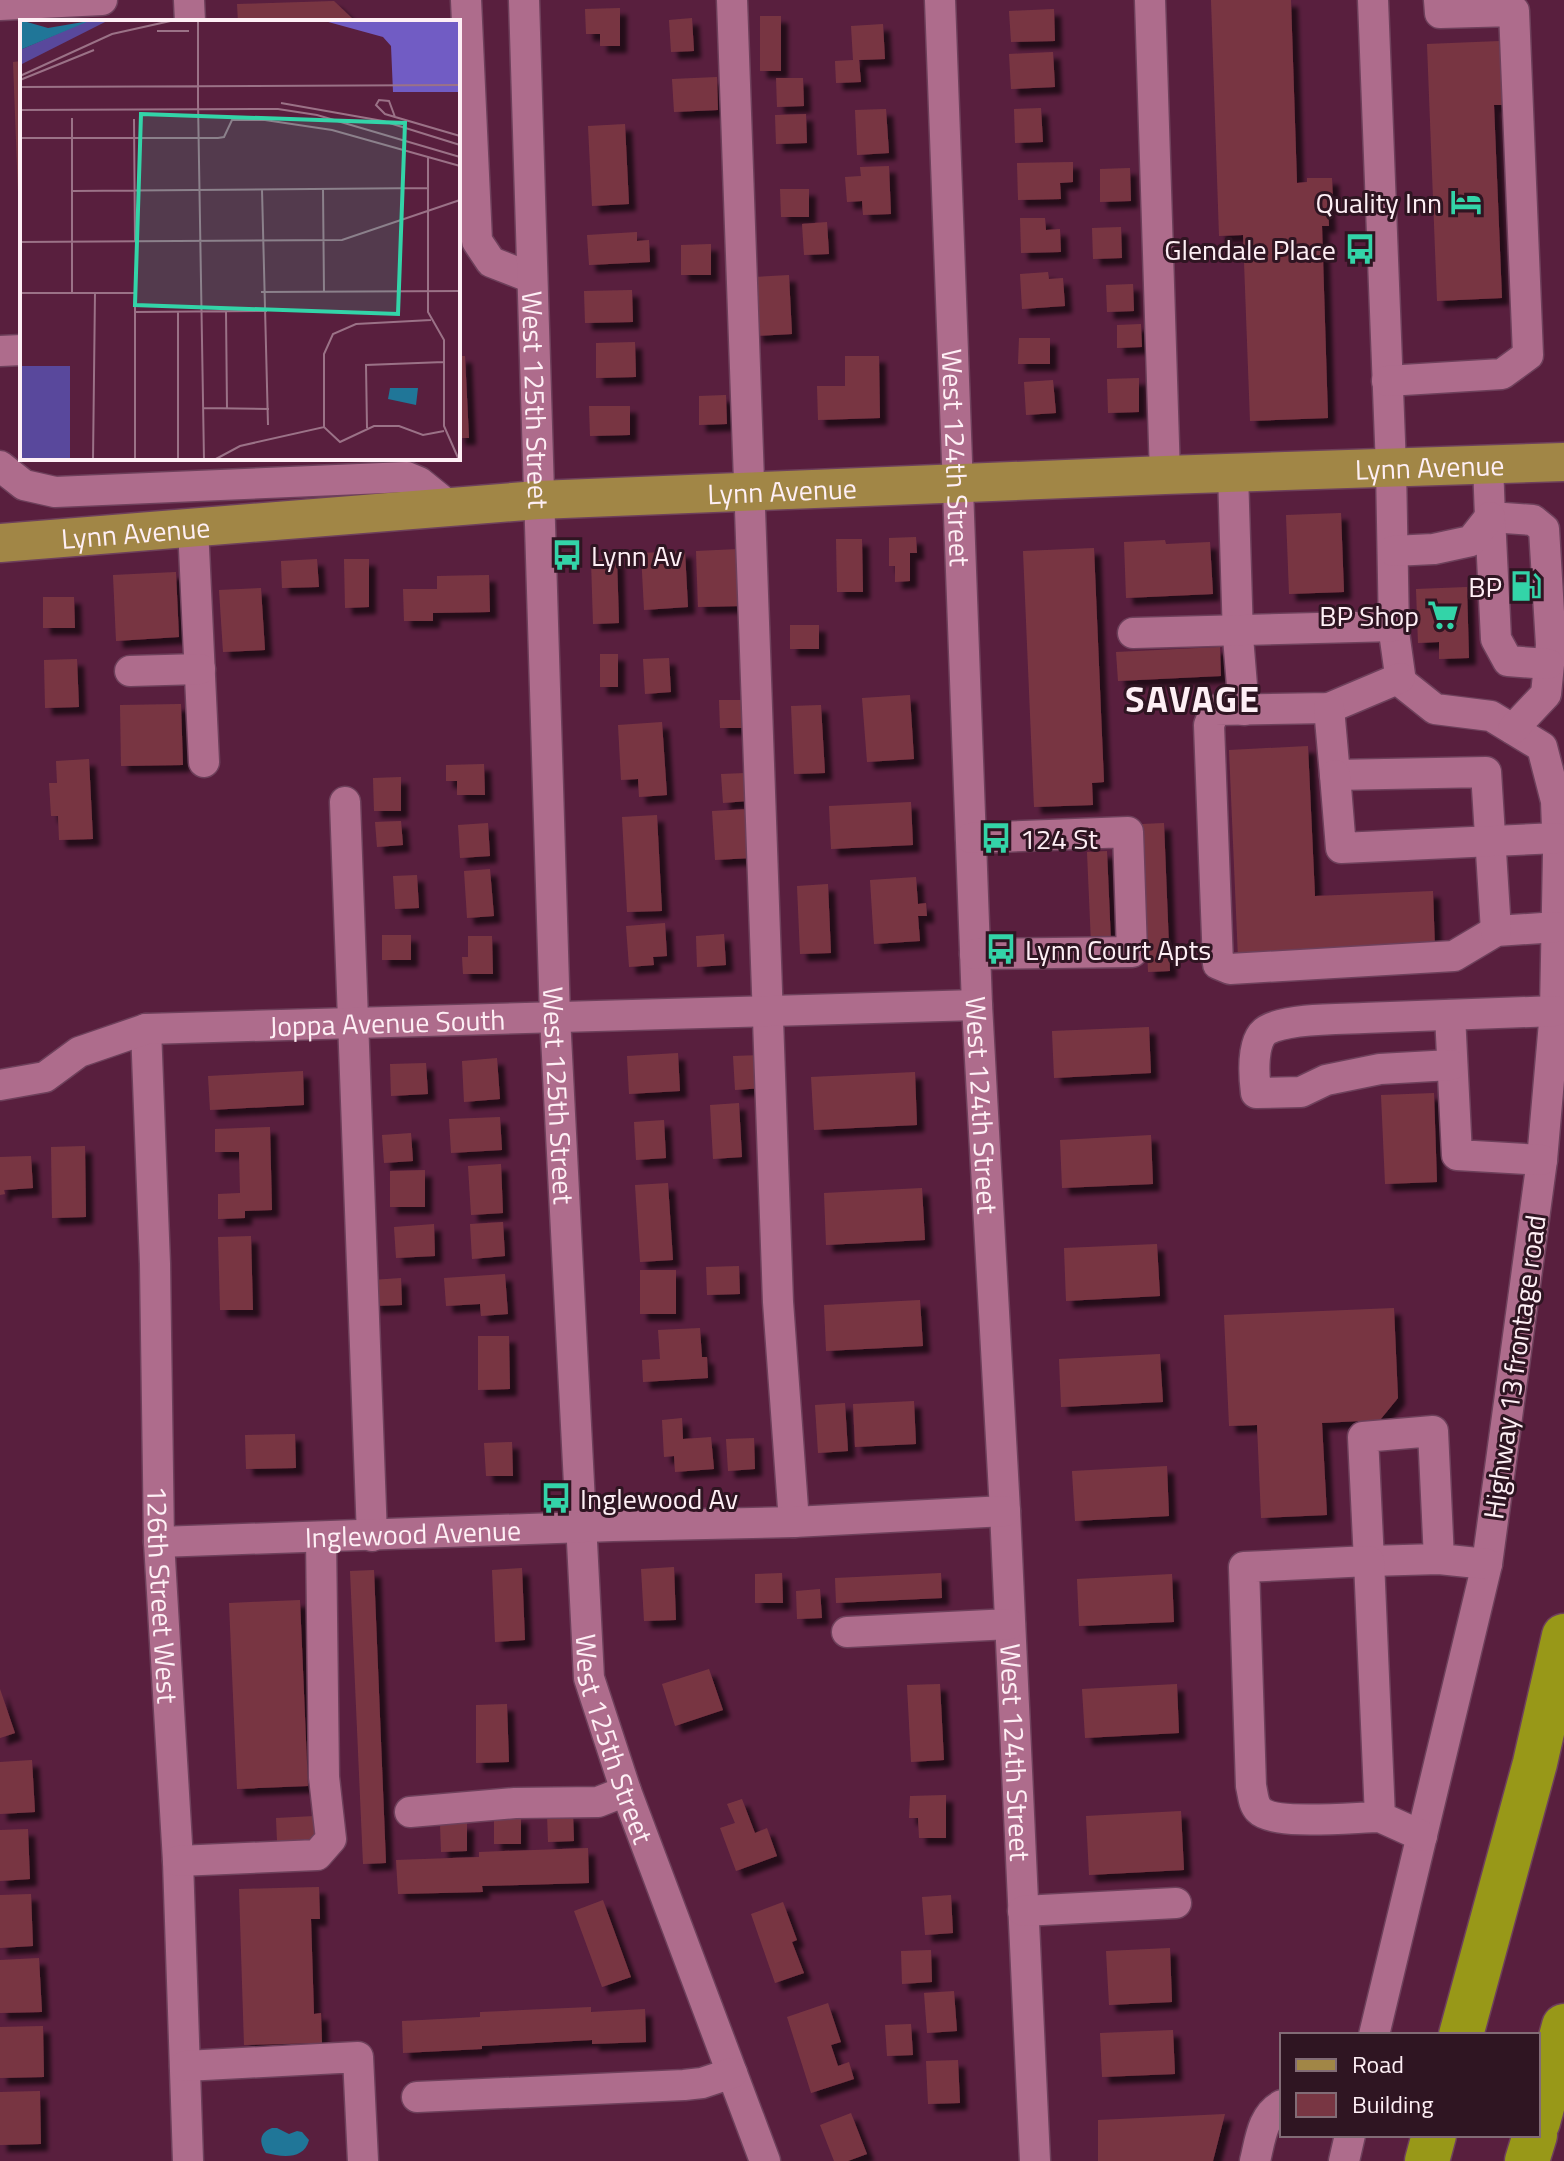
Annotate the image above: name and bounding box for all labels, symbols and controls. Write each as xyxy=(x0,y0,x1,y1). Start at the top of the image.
inset map xyxy=(20,20,460,460)
place label: Quality Inn xyxy=(1316,181,1442,224)
hotel icon: Quality Inn xyxy=(1449,185,1483,219)
place label: Glendale Place xyxy=(1164,228,1336,271)
bus stop icon: Glendale Place xyxy=(1343,232,1377,266)
street label: West 125th Street xyxy=(511,290,561,509)
street label: West 124th Street xyxy=(931,348,982,567)
street label: Lynn Avenue xyxy=(1354,442,1505,490)
street label: Lynn Avenue xyxy=(707,466,858,515)
street label: Lynn Avenue xyxy=(59,505,212,560)
place label: Lynn Av xyxy=(591,534,683,577)
bus stop icon: Lynn Av xyxy=(550,538,584,572)
place label: BP xyxy=(1468,565,1502,608)
fuel station icon: BP xyxy=(1509,569,1543,603)
place label: BP Shop xyxy=(1319,594,1419,637)
supermarket icon: BP Shop xyxy=(1426,598,1460,632)
district label: SAVAGE xyxy=(1125,671,1261,726)
place label: 124 St xyxy=(1020,817,1098,860)
bus stop icon: 124 St xyxy=(979,821,1013,855)
place label: Lynn Court Apts xyxy=(1025,928,1211,971)
bus stop icon: Lynn Court Apts xyxy=(984,932,1018,966)
street label: West 125th Street xyxy=(533,986,586,1205)
street label: West 124th Street xyxy=(955,995,1010,1215)
street label: Joppa Avenue South xyxy=(269,997,506,1047)
street label: Highway 13 frontage road xyxy=(1471,1212,1557,1522)
place label: Inglewood Av xyxy=(580,1477,738,1520)
bus stop icon: Inglewood Av xyxy=(539,1481,573,1515)
street label: 126th Street West xyxy=(137,1486,190,1705)
street label: Inglewood Avenue xyxy=(304,1508,522,1558)
street label: West 125th Street xyxy=(565,1633,665,1850)
street label: West 124th Street xyxy=(990,1643,1043,1862)
legend xyxy=(1280,2033,1540,2137)
text: Road xyxy=(1352,2046,1404,2082)
text: Building xyxy=(1352,2086,1434,2122)

